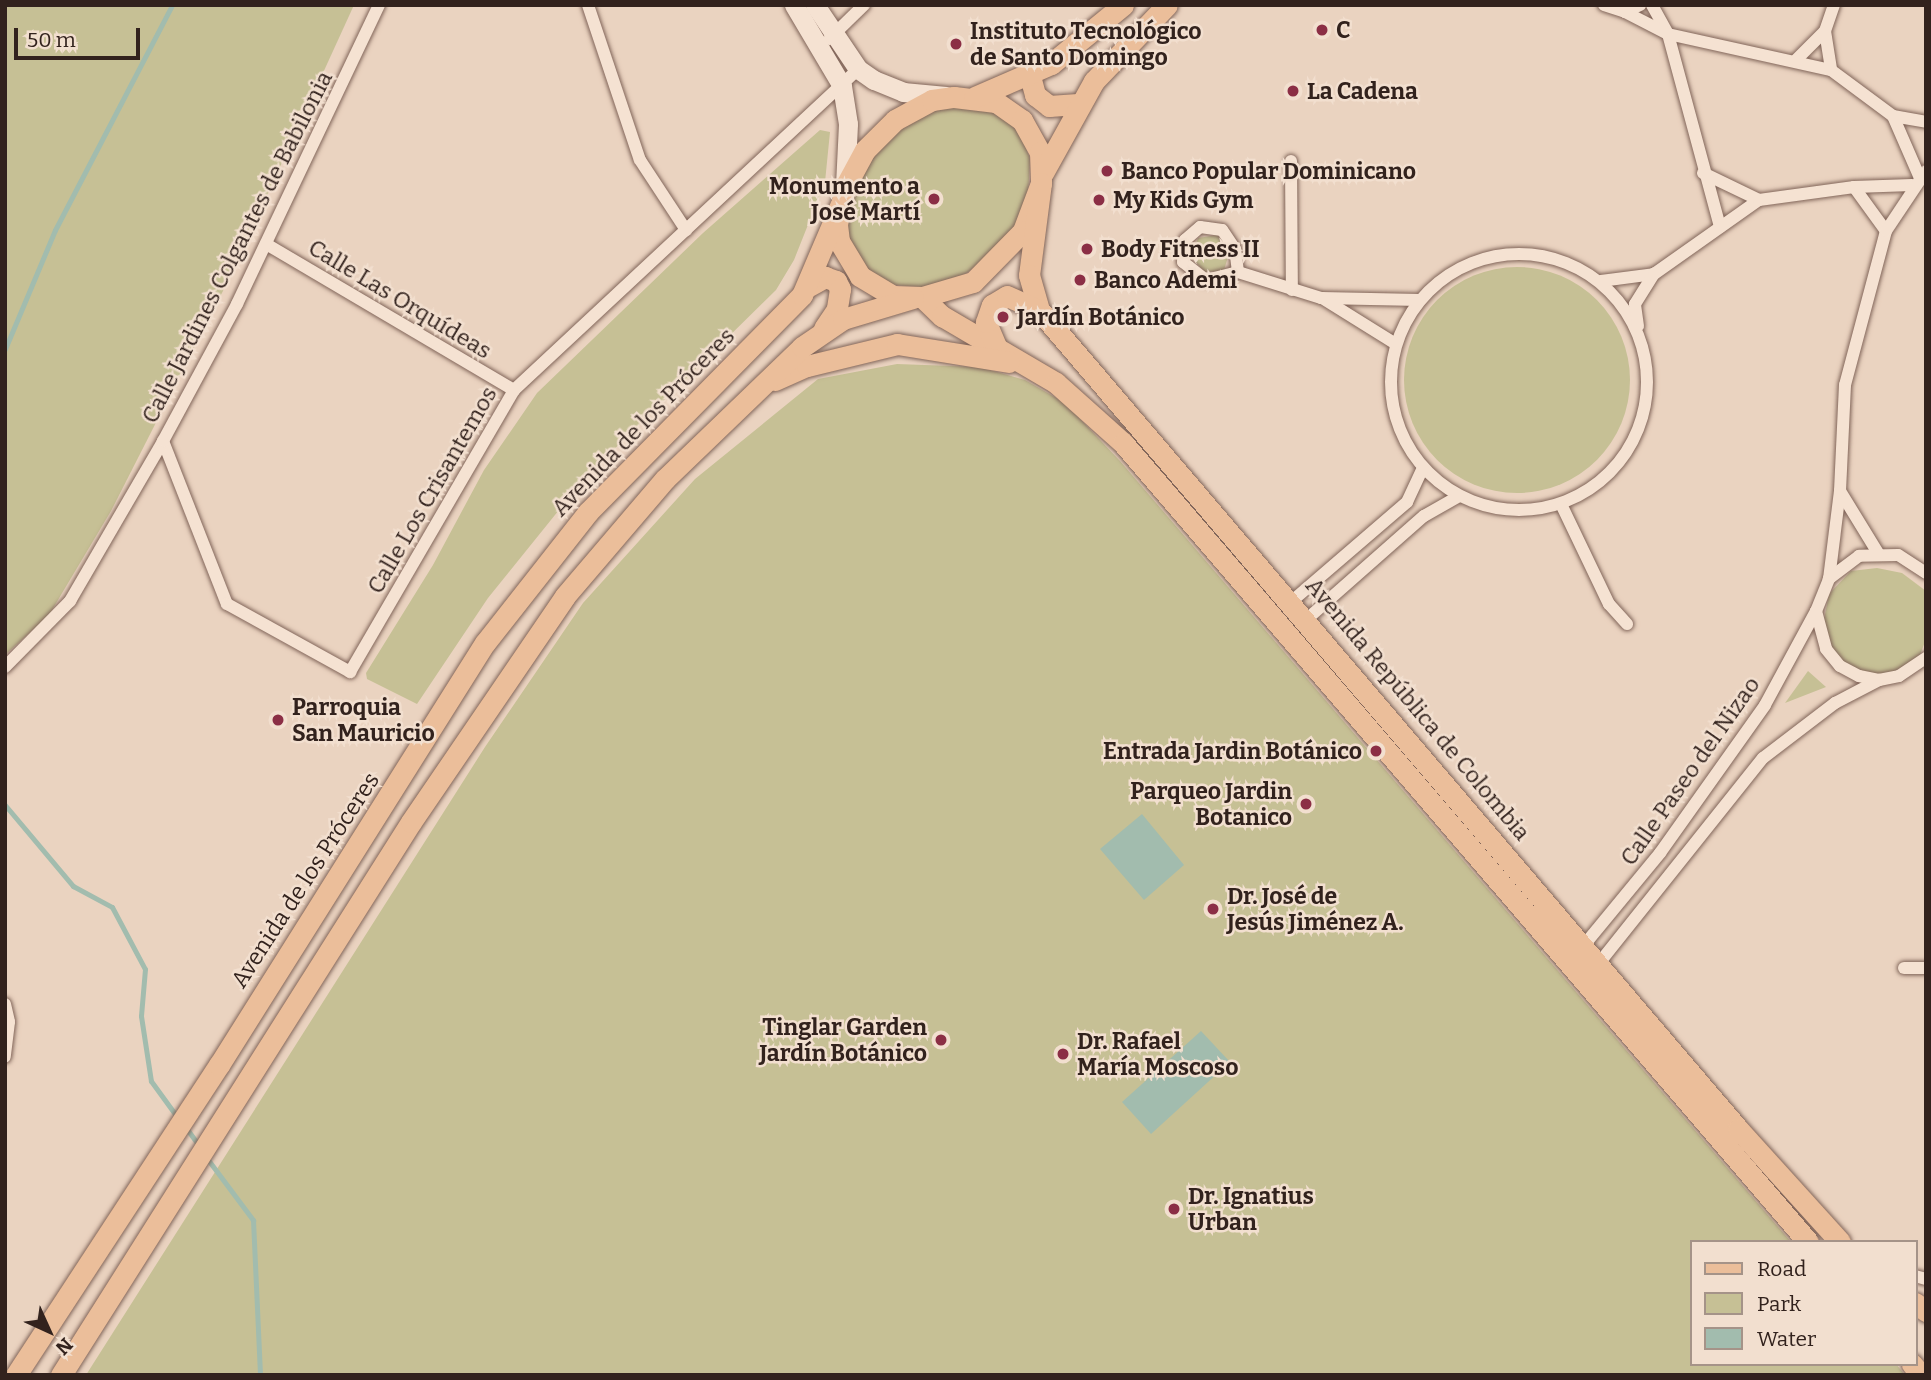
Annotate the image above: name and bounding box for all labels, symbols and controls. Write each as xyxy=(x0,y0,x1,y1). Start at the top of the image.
scale bar xyxy=(18,14,144,58)
place label: C xyxy=(1336,16,1351,44)
place label: Instituto Tecnológico de Santo Domingo xyxy=(970,17,1202,71)
marker: C xyxy=(1314,22,1330,38)
text: 50 m xyxy=(27,27,76,53)
marker: Instituto Tecnológico de Santo Domingo xyxy=(948,36,964,52)
street label: Calle Jardines Colgantes de Babilonia xyxy=(136,66,338,428)
place label: La Cadena xyxy=(1307,77,1418,105)
marker: La Cadena xyxy=(1285,83,1301,99)
place label: Banco Popular Dominicano xyxy=(1121,157,1416,185)
marker: Banco Popular Dominicano xyxy=(1099,163,1115,179)
place label: Monumento a José Martí xyxy=(769,172,920,226)
place label: My Kids Gym xyxy=(1113,186,1253,214)
marker: Monumento a José Martí xyxy=(926,191,942,207)
marker: My Kids Gym xyxy=(1091,192,1107,208)
street label: Calle Las Orquídeas xyxy=(304,233,496,365)
place label: Body Fitness II xyxy=(1101,235,1259,263)
marker: Body Fitness II xyxy=(1079,241,1095,257)
place label: Banco Ademi xyxy=(1094,266,1237,294)
marker: Banco Ademi xyxy=(1072,272,1088,288)
place label: Jardín Botánico xyxy=(1017,303,1185,331)
marker: Jardín Botánico xyxy=(995,309,1011,325)
street label: Avenida de los Próceres xyxy=(546,322,740,522)
street label: Calle Los Crisantemos xyxy=(361,382,503,598)
street label: Avenida República de Colombia xyxy=(1300,572,1536,846)
street label: Calle Paseo del Nizao xyxy=(1614,671,1766,871)
place label: Parroquia San Mauricio xyxy=(292,693,435,747)
marker: Parroquia San Mauricio xyxy=(270,712,286,728)
place label: Entrada Jardin Botánico xyxy=(1103,737,1362,765)
marker: Entrada Jardin Botánico xyxy=(1368,743,1384,759)
street label: Avenida de los Próceres xyxy=(225,767,385,993)
place label: Parqueo Jardin Botanico xyxy=(1130,777,1292,831)
marker: Parqueo Jardin Botanico xyxy=(1298,796,1314,812)
place label: Dr. José de Jesús Jiménez A. xyxy=(1227,882,1404,936)
marker: Dr. José de Jesús Jiménez A. xyxy=(1205,901,1221,917)
place label: Tinglar Garden Jardín Botánico xyxy=(759,1013,927,1067)
place label: Dr. Rafael María Moscoso xyxy=(1077,1027,1238,1081)
marker: Tinglar Garden Jardín Botánico xyxy=(933,1032,949,1048)
marker: Dr. Rafael María Moscoso xyxy=(1055,1046,1071,1062)
place label: Dr. Ignatius Urban xyxy=(1188,1182,1314,1236)
marker: Dr. Ignatius Urban xyxy=(1166,1201,1182,1217)
legend xyxy=(1689,1240,1917,1366)
text: Road xyxy=(1757,1256,1806,1282)
text: Park xyxy=(1757,1291,1801,1317)
north arrow xyxy=(14,1296,84,1366)
text: Water xyxy=(1757,1326,1816,1352)
text: N xyxy=(51,1333,78,1360)

